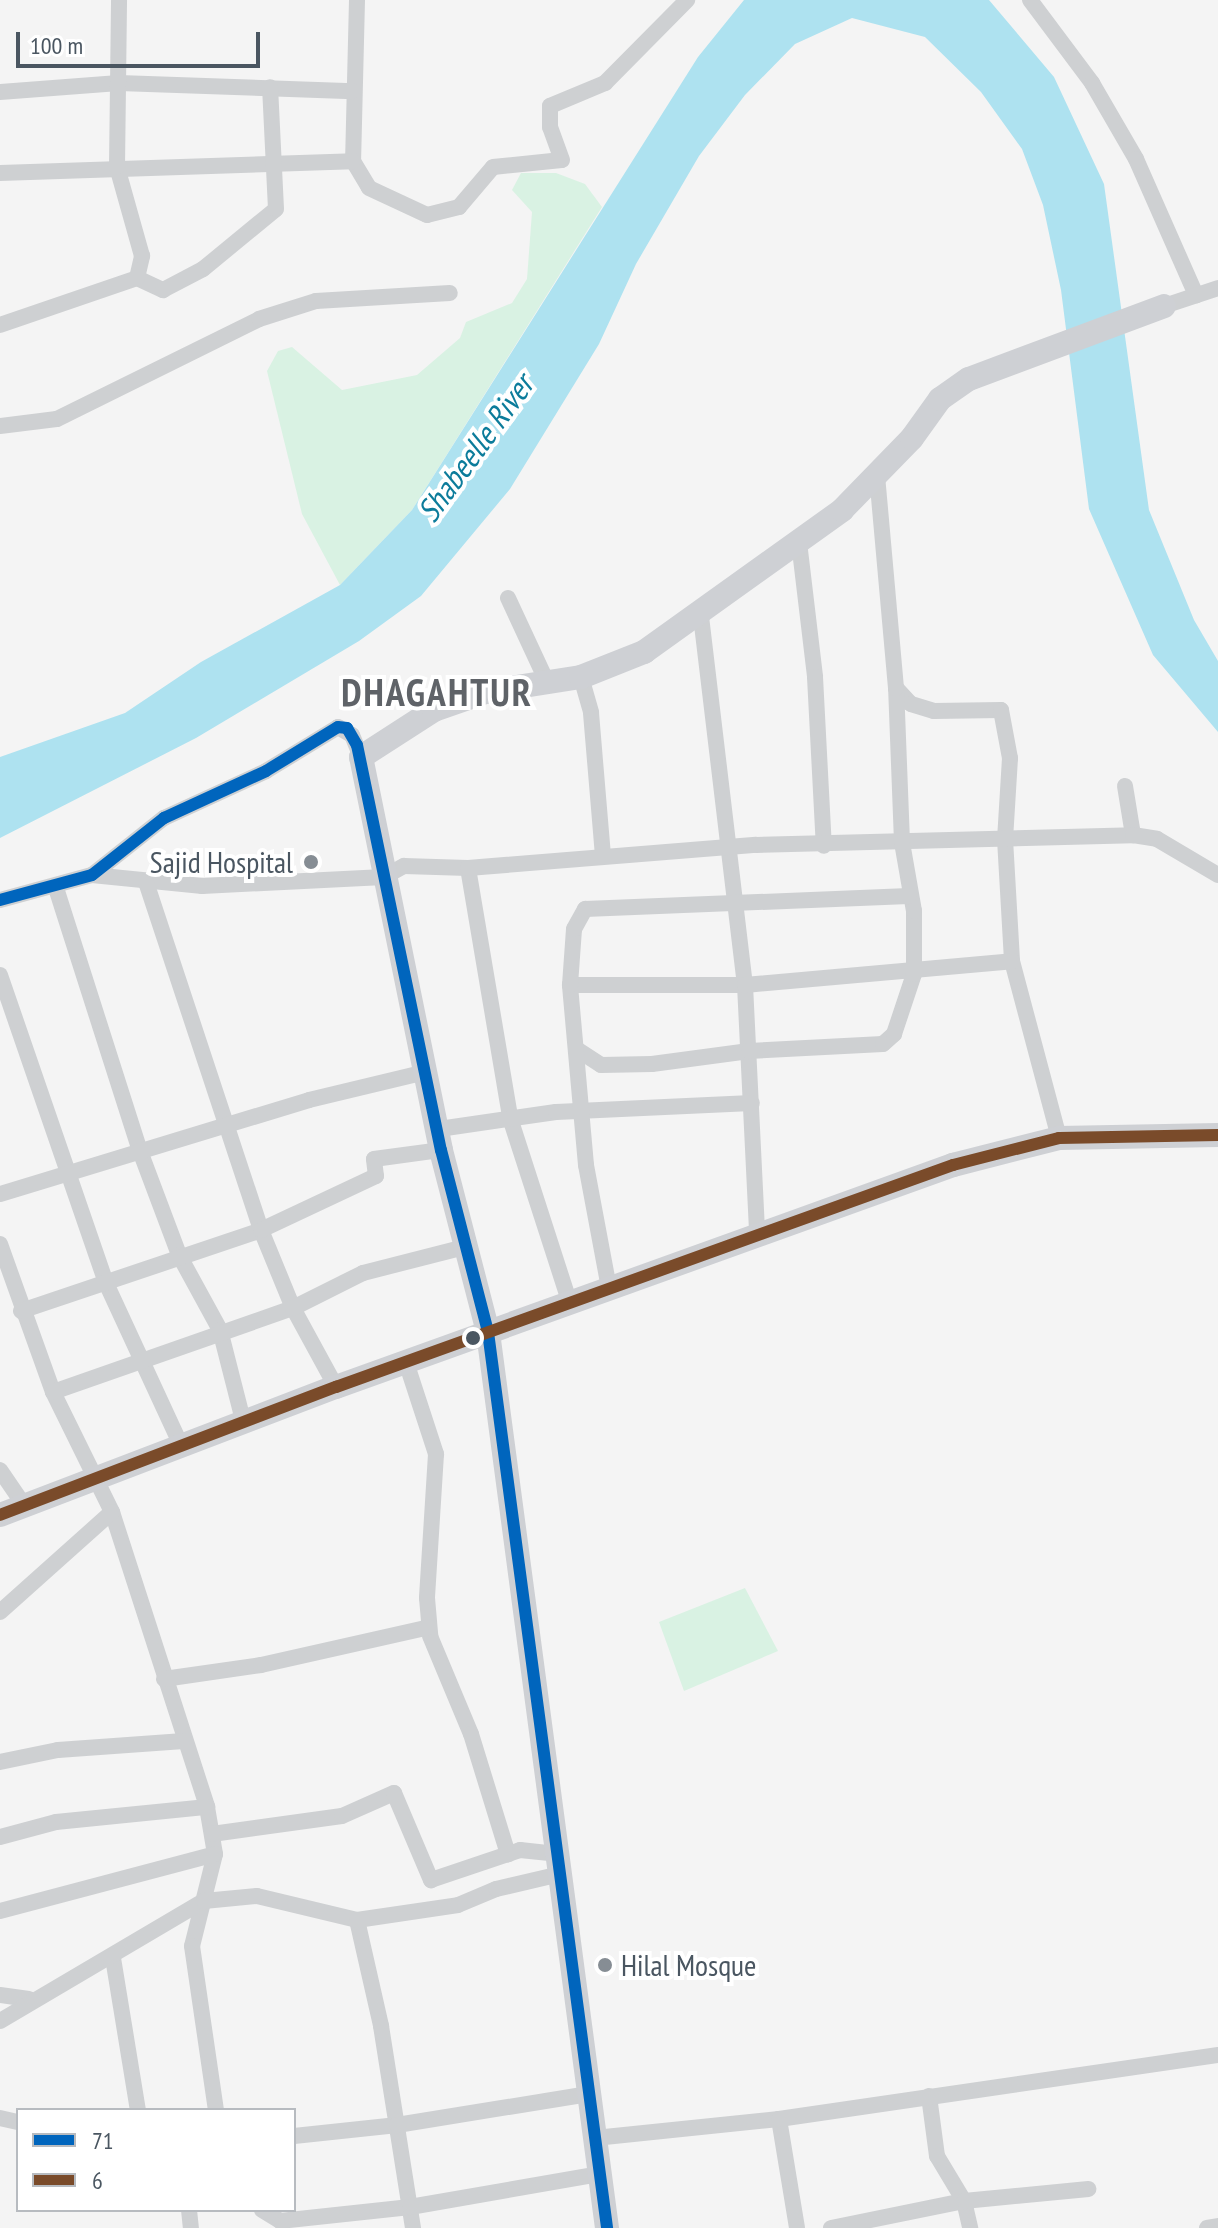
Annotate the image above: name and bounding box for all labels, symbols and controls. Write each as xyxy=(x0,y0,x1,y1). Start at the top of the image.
scale bar xyxy=(20,16,264,66)
text: 100 m xyxy=(30,30,83,61)
water label: Shabeelle River xyxy=(409,367,541,529)
district label: DHAGAHTUR xyxy=(341,669,533,715)
place label: Sajid Hospital xyxy=(150,844,293,880)
marker: Sajid Hospital xyxy=(300,851,322,873)
unlabelled marker xyxy=(465,1330,481,1346)
place label: Hilal Mosque xyxy=(621,1947,757,1983)
marker: Hilal Mosque xyxy=(596,1956,614,1974)
legend xyxy=(16,2108,296,2212)
text: 71 xyxy=(92,2125,114,2156)
text: 6 xyxy=(92,2165,103,2196)

